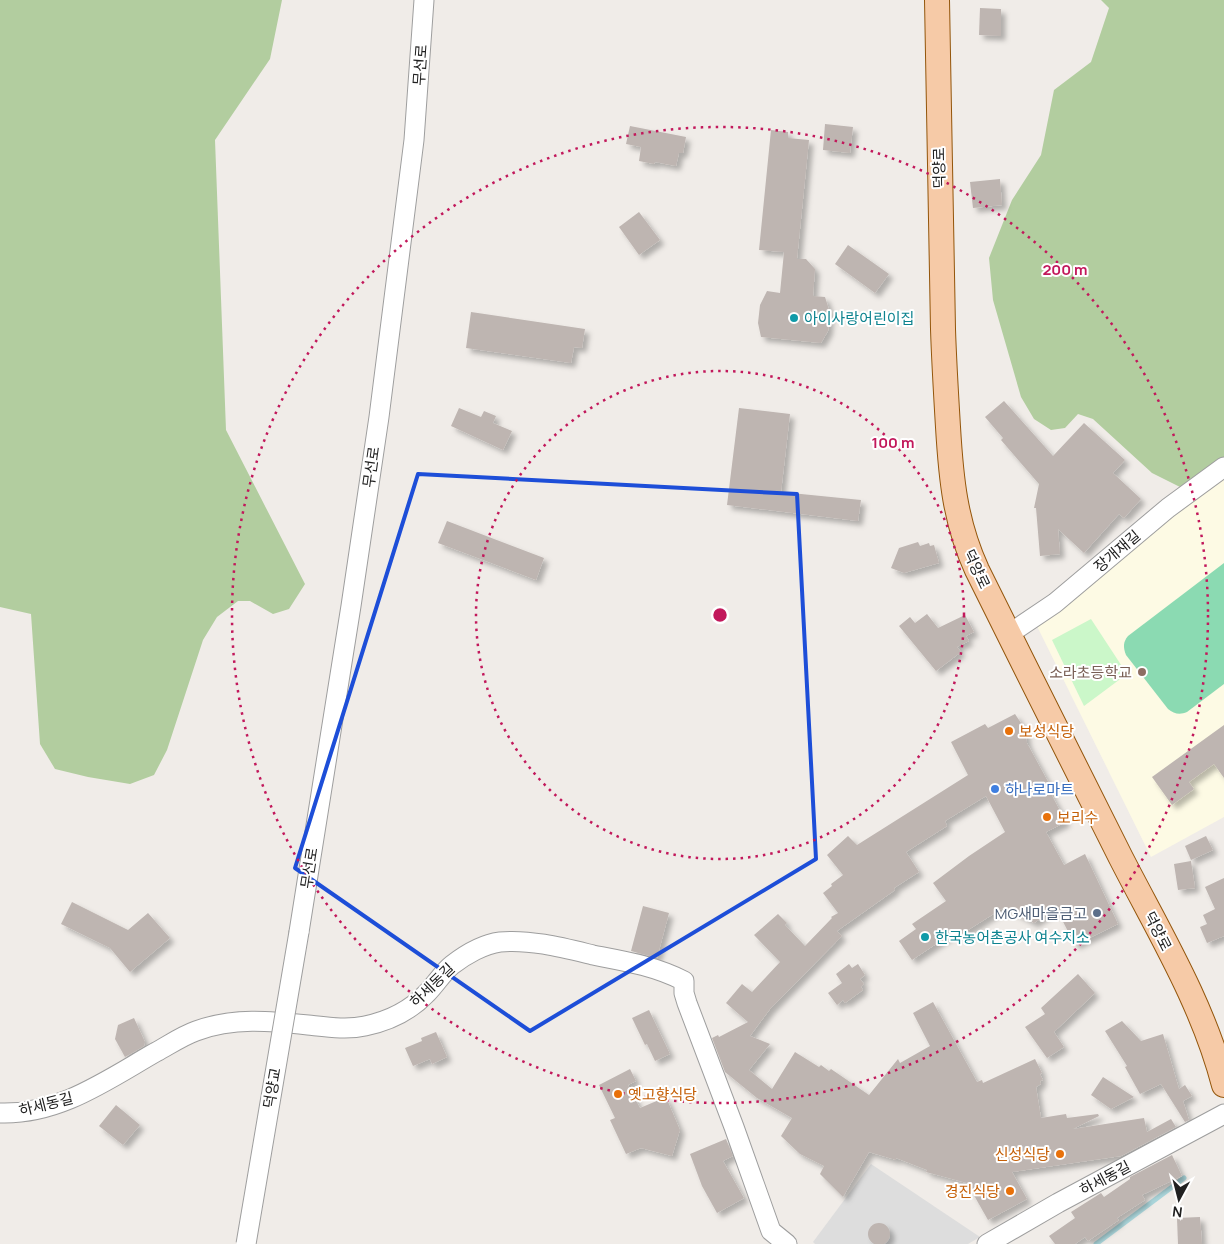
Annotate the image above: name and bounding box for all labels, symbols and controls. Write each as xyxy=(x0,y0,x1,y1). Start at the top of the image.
street label: 무선로 xyxy=(408,44,432,86)
street label: 덕양로 xyxy=(928,147,950,189)
text: 200 m xyxy=(1042,259,1088,280)
place label: 아이사랑어린이집 xyxy=(804,308,914,329)
marker: 아이사랑어린이집 xyxy=(788,312,800,324)
text: 100 m xyxy=(872,432,914,453)
street label: 무선로 xyxy=(358,445,384,489)
street label: 장개재길 xyxy=(1089,525,1145,577)
street label: 덕양로 xyxy=(959,546,995,592)
centre of rings xyxy=(711,606,729,624)
place label: 소라초등학교 xyxy=(1049,662,1132,683)
marker: 소라초등학교 xyxy=(1136,666,1148,678)
place label: 보성식당 xyxy=(1019,721,1074,742)
marker: 보성식당 xyxy=(1003,725,1015,737)
place label: 하나로마트 xyxy=(1005,779,1074,800)
marker: 하나로마트 xyxy=(989,783,1001,795)
place label: 보리수 xyxy=(1057,807,1098,828)
marker: 보리수 xyxy=(1041,811,1053,823)
street label: 무선로 xyxy=(295,846,323,890)
place label: MG새마을금고 xyxy=(995,903,1087,924)
marker: MG새마을금고 xyxy=(1091,907,1103,919)
street label: 덕양로 xyxy=(1139,908,1177,954)
place label: 한국농어촌공사 여수지소 xyxy=(935,927,1090,948)
marker: 한국농어촌공사 여수지소 xyxy=(919,931,931,943)
street label: 하세동길 xyxy=(405,958,459,1012)
street label: 덕양교 xyxy=(258,1066,286,1110)
place label: 옛고향식당 xyxy=(628,1084,697,1105)
street label: 하세동길 xyxy=(17,1087,75,1121)
marker: 옛고향식당 xyxy=(612,1088,624,1100)
place label: 신성식당 xyxy=(995,1144,1050,1165)
marker: 신성식당 xyxy=(1054,1148,1066,1160)
street label: 하세동길 xyxy=(1076,1156,1134,1200)
north arrow xyxy=(1154,1174,1204,1224)
place label: 경진식당 xyxy=(945,1181,1000,1202)
marker: 경진식당 xyxy=(1004,1185,1016,1197)
text: N xyxy=(1171,1202,1184,1222)

